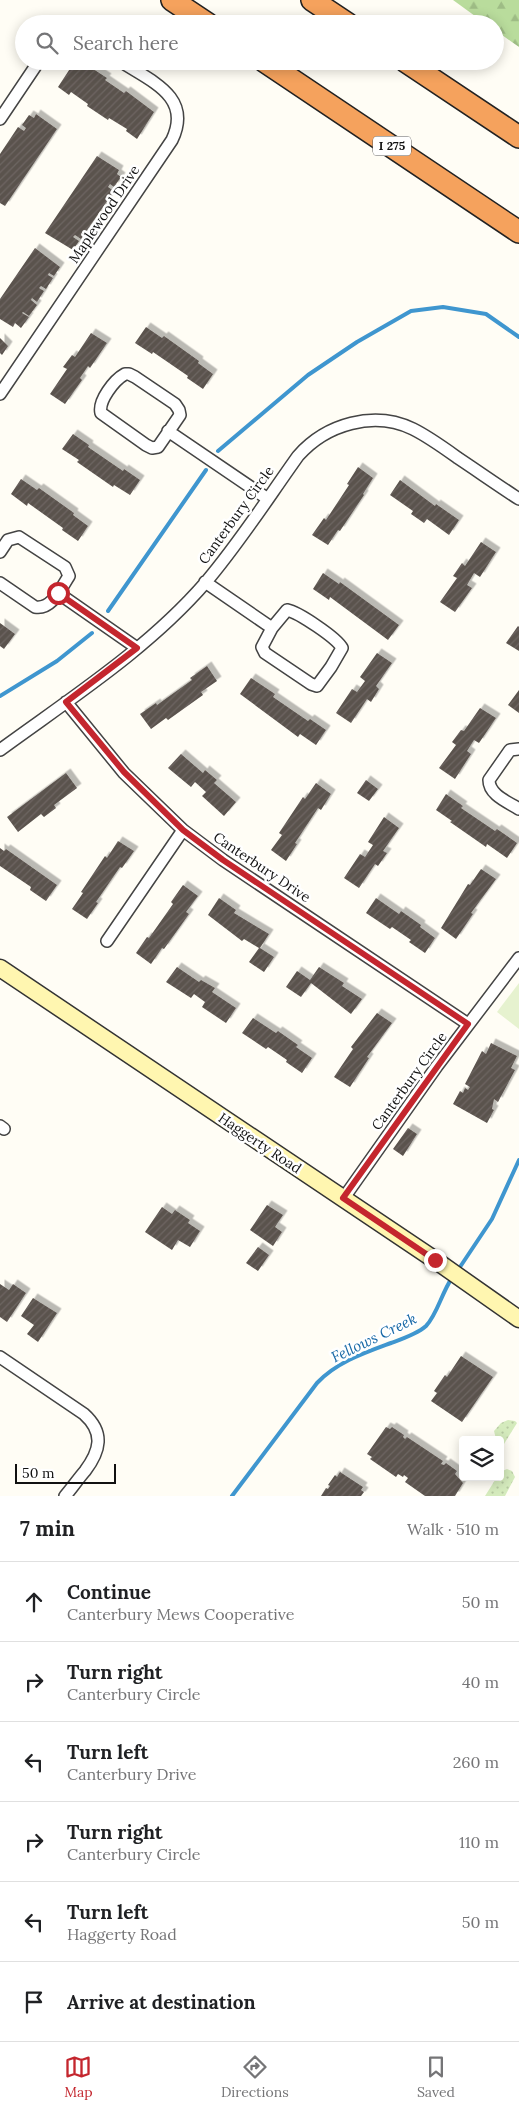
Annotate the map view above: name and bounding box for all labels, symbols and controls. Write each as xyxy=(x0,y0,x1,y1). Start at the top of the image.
search box xyxy=(15,15,504,70)
icon: search xyxy=(33,29,61,57)
text: Search here xyxy=(73,31,179,55)
road number: I 275 xyxy=(373,136,411,156)
street label: Maplewood Drive xyxy=(65,161,144,266)
street label: Canterbury Circle xyxy=(194,462,278,568)
route start xyxy=(47,582,70,605)
street label: Canterbury Drive xyxy=(210,828,314,906)
street label: Canterbury Circle xyxy=(367,1028,451,1134)
street label: Haggerty Road xyxy=(215,1109,305,1177)
route end xyxy=(424,1249,447,1272)
water label: Fellows Creek xyxy=(328,1309,420,1366)
map controls xyxy=(459,1436,504,1481)
button: layers xyxy=(459,1436,504,1481)
scale bar xyxy=(15,1461,116,1484)
text: 50 m xyxy=(22,1464,55,1482)
text: 7 min xyxy=(20,1515,75,1542)
text: Walk · 510 m xyxy=(407,1519,499,1539)
text: Continue xyxy=(67,1580,151,1604)
icon: ahead xyxy=(20,1588,48,1616)
text: 50 m xyxy=(462,1592,499,1612)
text: Canterbury Mews Cooperative xyxy=(67,1604,295,1624)
text: Turn right xyxy=(67,1660,163,1684)
icon: right xyxy=(20,1668,48,1696)
text: 40 m xyxy=(462,1672,499,1692)
text: Canterbury Circle xyxy=(67,1684,201,1704)
text: Turn left xyxy=(67,1740,148,1764)
icon: left xyxy=(20,1748,48,1776)
text: 260 m xyxy=(453,1752,499,1772)
text: Canterbury Drive xyxy=(67,1764,196,1784)
text: Turn right xyxy=(67,1820,163,1844)
icon: right xyxy=(20,1828,48,1856)
text: 110 m xyxy=(459,1832,499,1852)
text: Canterbury Circle xyxy=(67,1844,201,1864)
text: Turn left xyxy=(67,1900,148,1924)
icon: left xyxy=(20,1908,48,1936)
text: 50 m xyxy=(462,1912,499,1932)
text: Haggerty Road xyxy=(67,1924,177,1944)
icon: arrive xyxy=(20,1988,48,2016)
text: Arrive at destination xyxy=(67,1990,256,2014)
tab: Map xyxy=(64,2053,93,2101)
tab: Directions xyxy=(221,2053,289,2101)
tab: Saved xyxy=(417,2053,455,2101)

